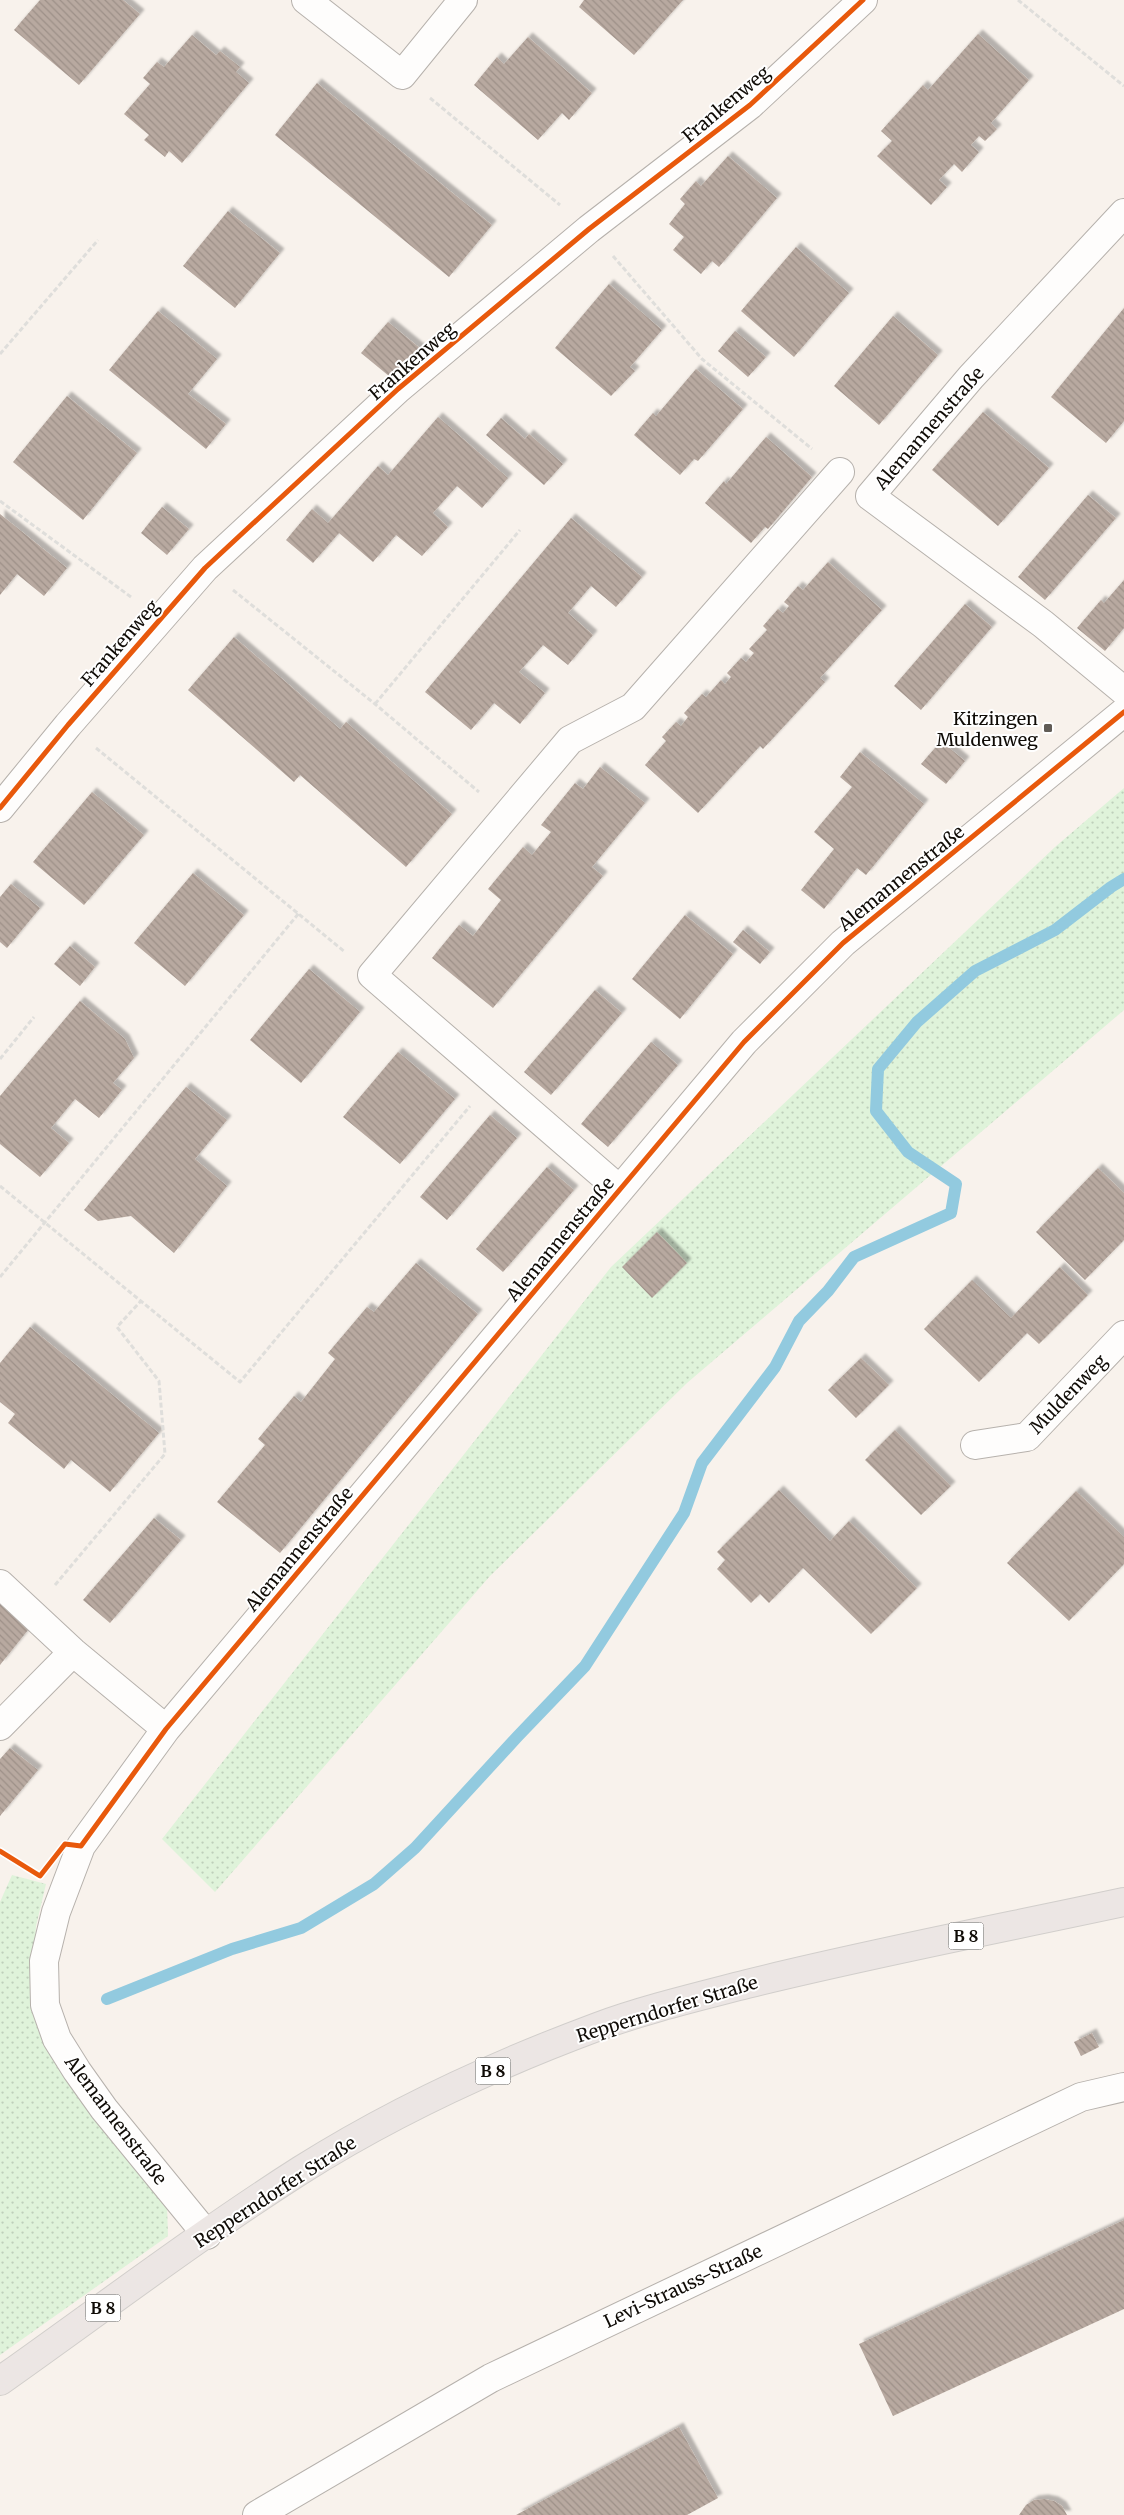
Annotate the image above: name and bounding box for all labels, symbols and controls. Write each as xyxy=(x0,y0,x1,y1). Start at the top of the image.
street label: Frankenweg xyxy=(677,61,775,147)
street label: Frankenweg xyxy=(364,317,460,405)
street label: Alemannenstraße xyxy=(869,362,989,495)
street label: Frankenweg xyxy=(76,595,164,691)
place label: Kitzingen Muldenweg xyxy=(936,707,1038,751)
marker: Kitzingen Muldenweg xyxy=(1042,722,1054,734)
street label: Alemannenstraße xyxy=(833,820,969,936)
street label: Alemannenstraße xyxy=(501,1172,619,1307)
street label: Muldenweg xyxy=(1024,1349,1112,1439)
street label: Alemannenstraße xyxy=(240,1482,358,1617)
road number: B 8 xyxy=(948,1922,984,1950)
street label: Repperndorfer Straße xyxy=(574,1970,760,2048)
street label: Alemannenstraße xyxy=(59,2050,172,2189)
road number: B 8 xyxy=(476,2058,510,2084)
street label: Repperndorfer Straße xyxy=(190,2131,360,2253)
street label: Levi-Strauss-Straße xyxy=(600,2239,766,2333)
road number: B 8 xyxy=(86,2294,120,2322)

